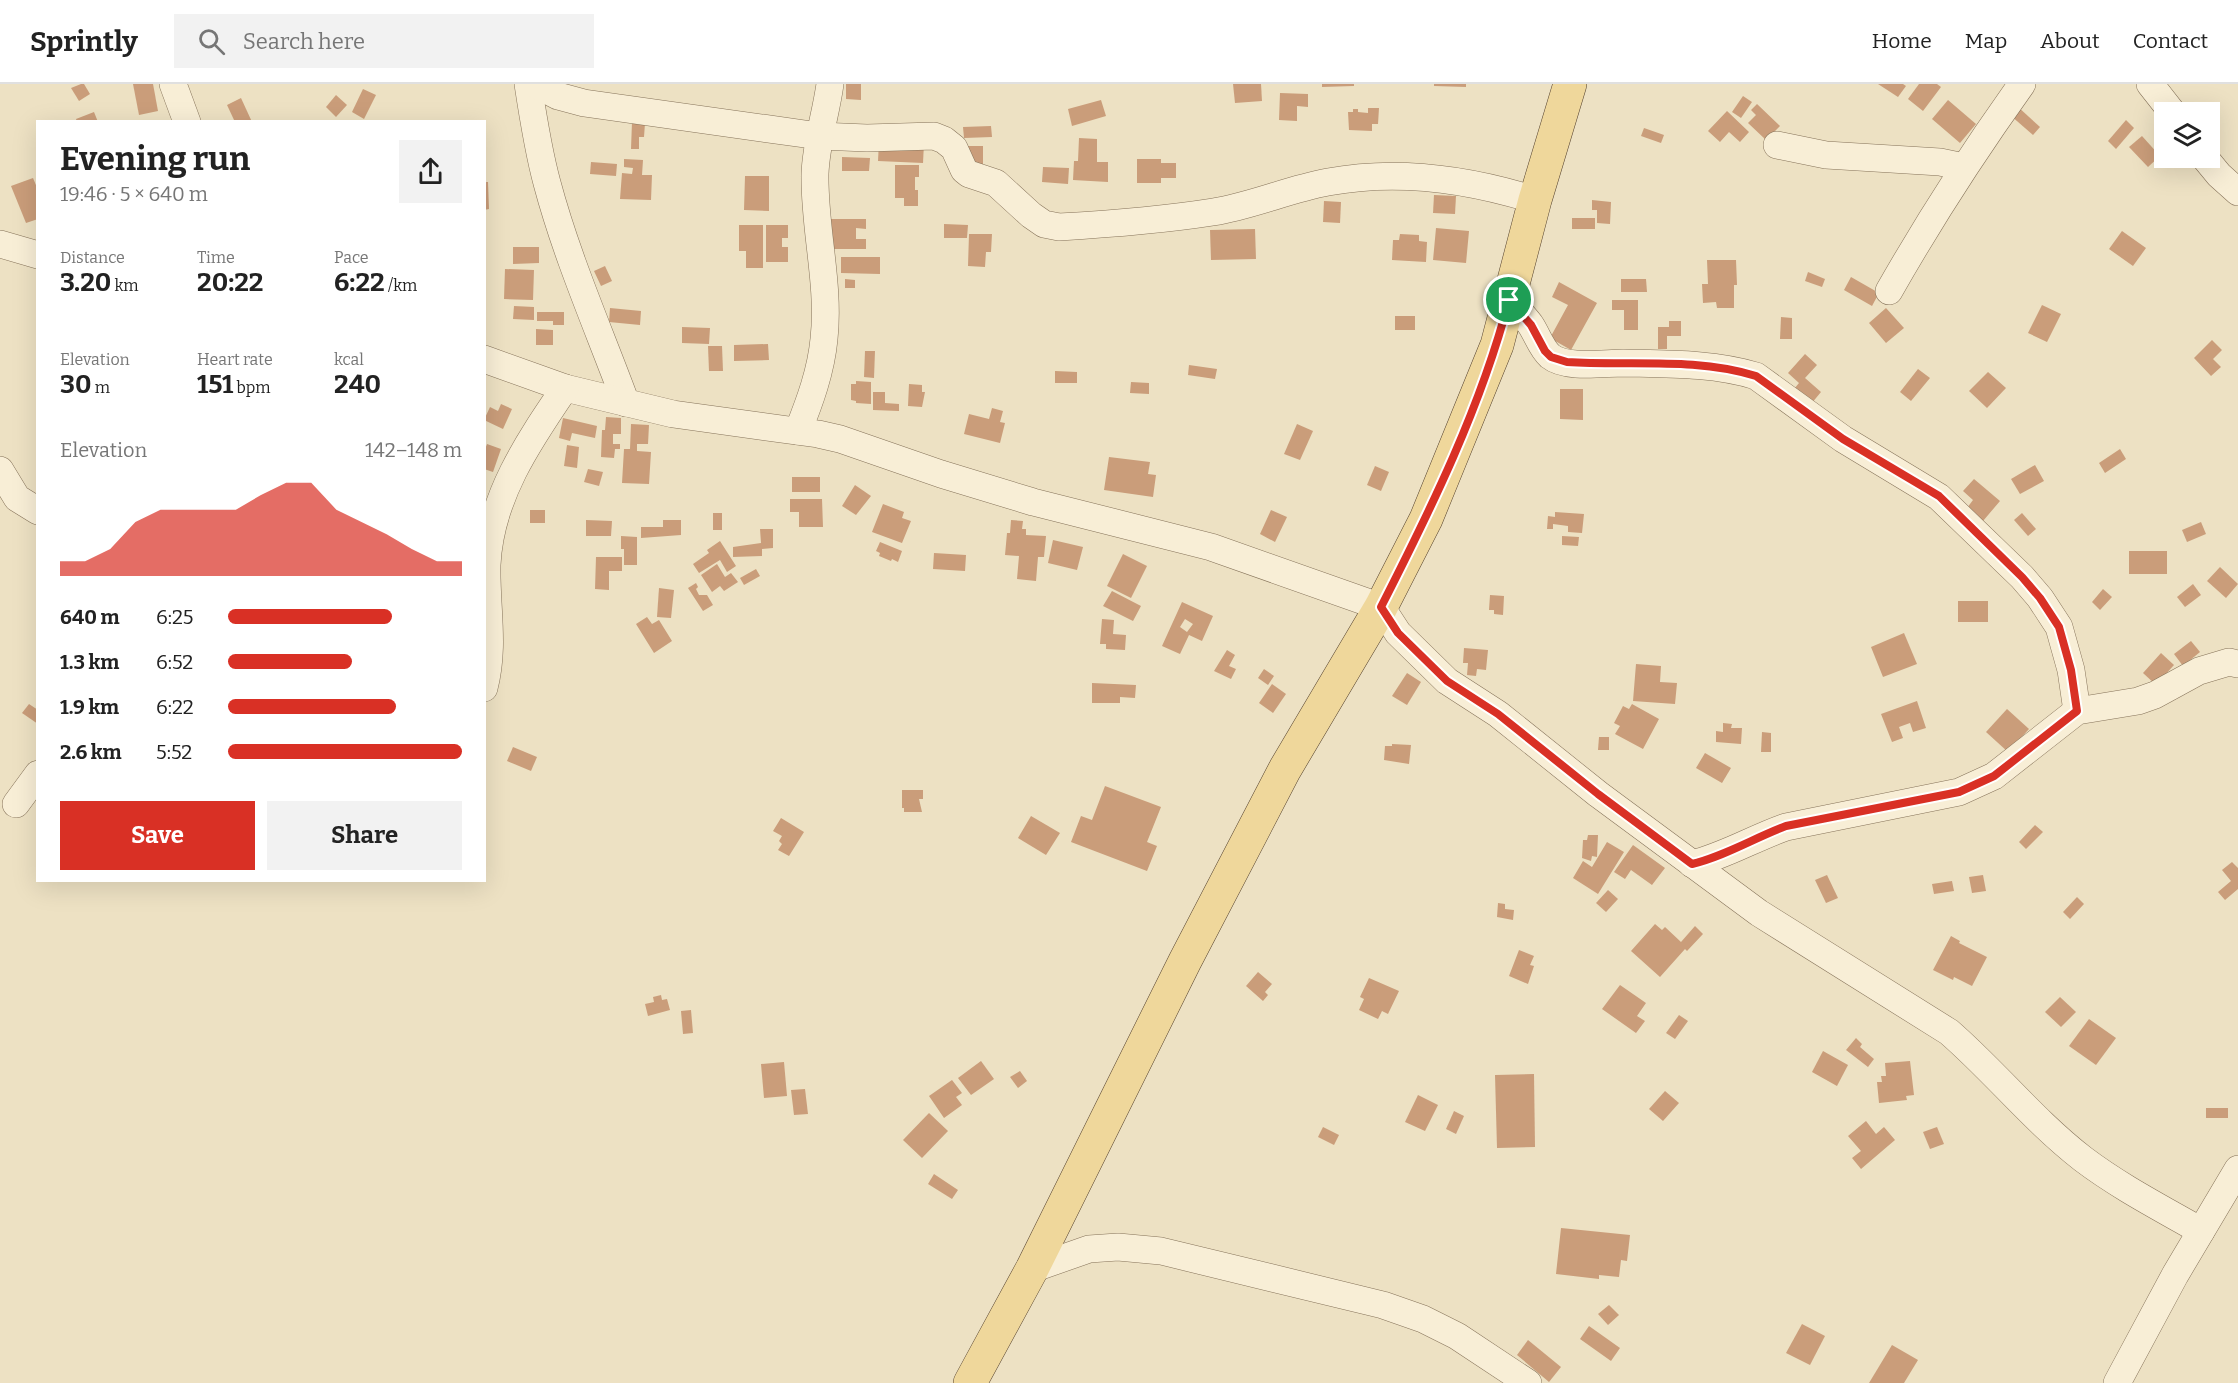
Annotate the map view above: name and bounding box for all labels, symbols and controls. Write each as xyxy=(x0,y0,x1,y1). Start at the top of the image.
search box xyxy=(174,14,594,68)
text: Sprintly xyxy=(30,25,138,58)
icon: search xyxy=(195,25,228,58)
text: Search here xyxy=(243,28,365,55)
text: Home xyxy=(1872,28,1932,54)
text: Map xyxy=(1965,28,2007,54)
text: About xyxy=(2040,28,2100,54)
text: Contact xyxy=(2133,28,2208,54)
map controls xyxy=(2154,102,2220,168)
button: layers xyxy=(2154,102,2220,168)
text: Evening run xyxy=(60,139,250,179)
button: share xyxy=(399,140,462,203)
text: 19:46 · 5 × 640 m xyxy=(60,182,208,206)
text: Distance xyxy=(60,248,125,267)
text: Time xyxy=(197,248,235,267)
text: Pace xyxy=(334,248,369,267)
text: 3.20 xyxy=(60,267,111,298)
text: 20:22 xyxy=(197,267,263,298)
text: 6:22 xyxy=(334,267,385,298)
pin xyxy=(1483,274,1534,325)
text: km xyxy=(111,276,139,295)
text: /km xyxy=(385,276,417,295)
icon: arrive xyxy=(1492,283,1525,316)
text: Elevation xyxy=(60,350,130,369)
text: Heart rate xyxy=(197,350,273,369)
text: kcal xyxy=(334,350,364,369)
text: 30 xyxy=(60,369,92,400)
text: 151 xyxy=(197,369,233,400)
text: 240 xyxy=(334,369,381,400)
text: m xyxy=(92,378,110,397)
text: bpm xyxy=(233,378,271,397)
text: Elevation xyxy=(60,438,147,462)
text: 142–148 m xyxy=(365,438,462,462)
text: 640 m xyxy=(60,605,120,629)
text: 6:25 xyxy=(156,605,194,629)
text: 1.3 km xyxy=(60,650,119,674)
text: 6:52 xyxy=(156,650,193,674)
text: 1.9 km xyxy=(60,695,119,719)
text: 6:22 xyxy=(156,695,194,719)
text: 2.6 km xyxy=(60,740,122,764)
text: 5:52 xyxy=(156,740,192,764)
button: Save xyxy=(60,801,255,870)
button: Share xyxy=(267,801,462,870)

